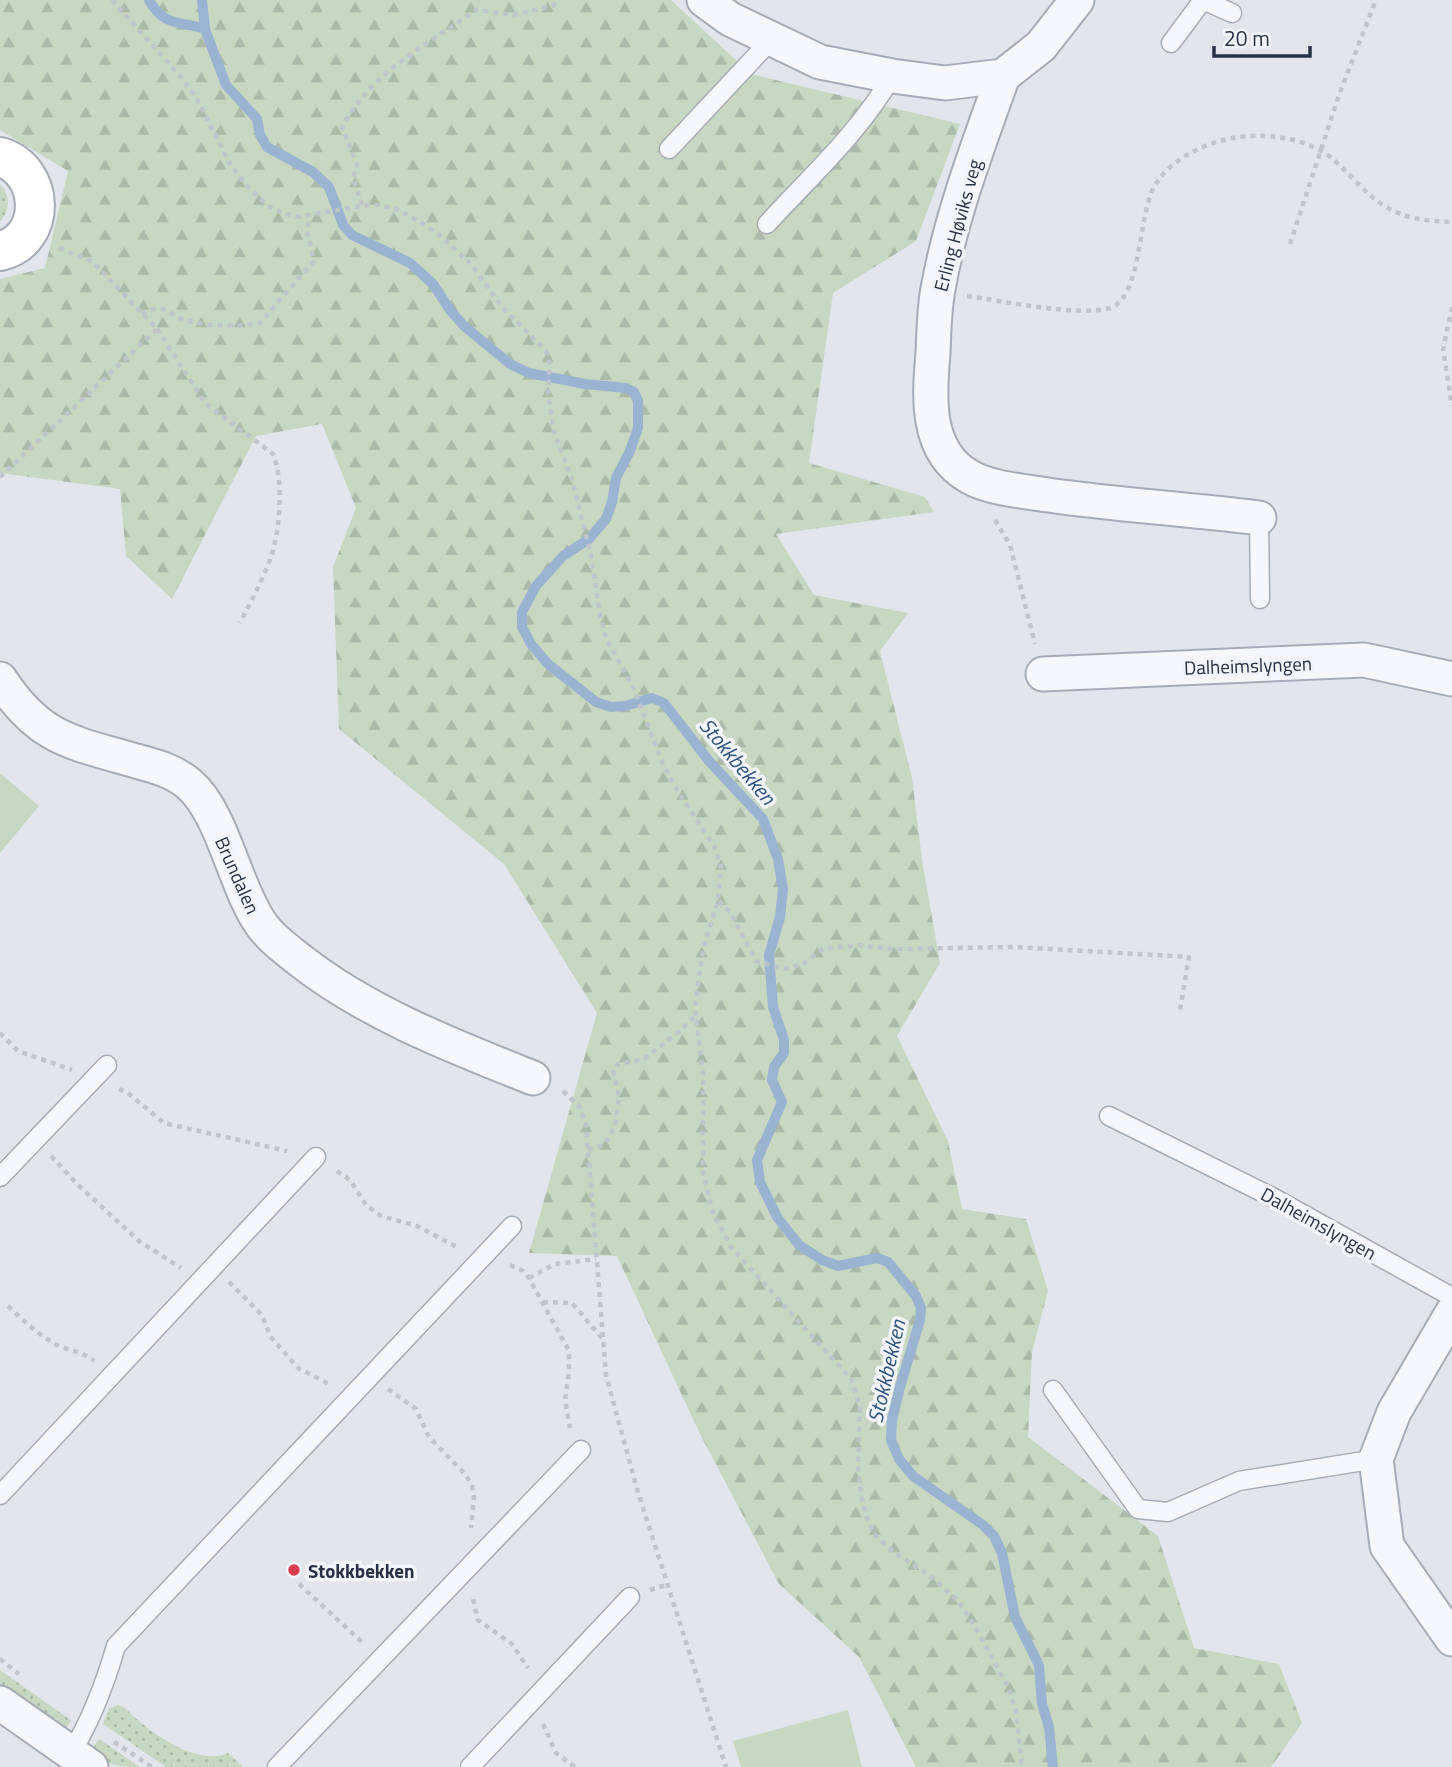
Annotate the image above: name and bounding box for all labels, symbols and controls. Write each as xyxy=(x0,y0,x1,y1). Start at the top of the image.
scale bar xyxy=(1214,14,1310,58)
text: 20 m xyxy=(1224,22,1270,54)
street label: Erling Høviks veg xyxy=(925,155,989,294)
street label: Dalheimslyngen xyxy=(1183,648,1313,682)
water label: Stokkbekken xyxy=(692,711,784,812)
street label: Brundalen xyxy=(208,831,268,919)
street label: Dalheimslyngen xyxy=(1256,1179,1382,1267)
water label: Stokkbekken xyxy=(859,1316,914,1426)
place label: Stokkbekken xyxy=(308,1556,414,1585)
marker: Stokkbekken xyxy=(286,1562,302,1578)

